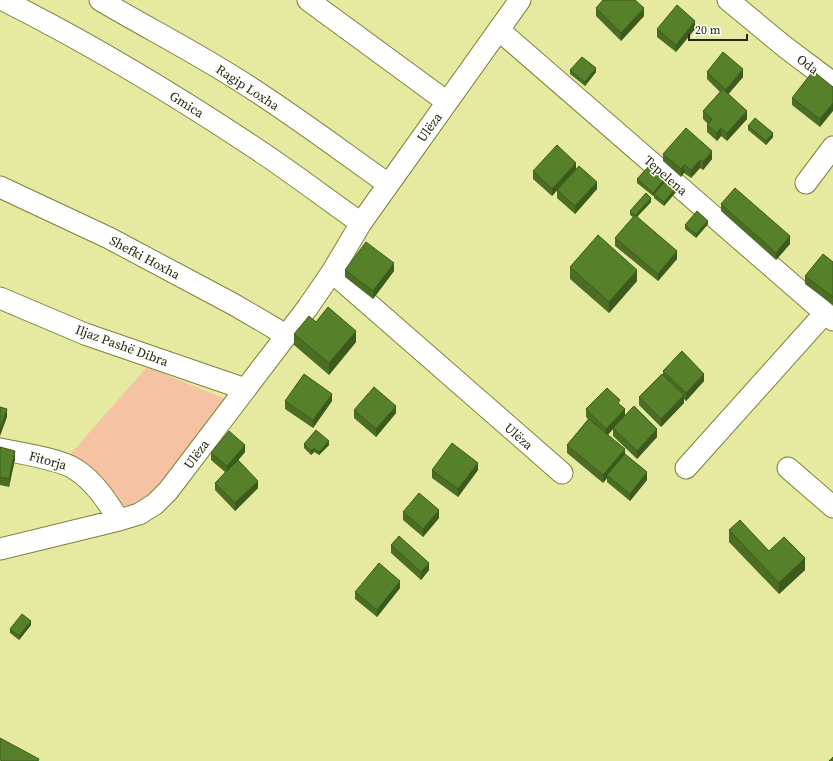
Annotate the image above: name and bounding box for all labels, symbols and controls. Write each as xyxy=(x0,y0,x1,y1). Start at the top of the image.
scale bar xyxy=(689,16,747,42)
text: 20 m xyxy=(695,22,721,38)
street label: Oda xyxy=(793,51,822,78)
street label: Ragip Loxha xyxy=(213,61,283,114)
street label: Gmica xyxy=(166,87,207,122)
street label: Ulëza xyxy=(413,109,446,145)
street label: Tepelena xyxy=(640,152,691,199)
street label: Shefki Hoxha xyxy=(107,232,183,283)
street label: Iljaz Pashë Dibra xyxy=(73,321,171,370)
street label: Ulëza xyxy=(501,419,537,454)
street label: Ulëza xyxy=(180,436,213,472)
street label: Fitorja xyxy=(27,447,69,474)

